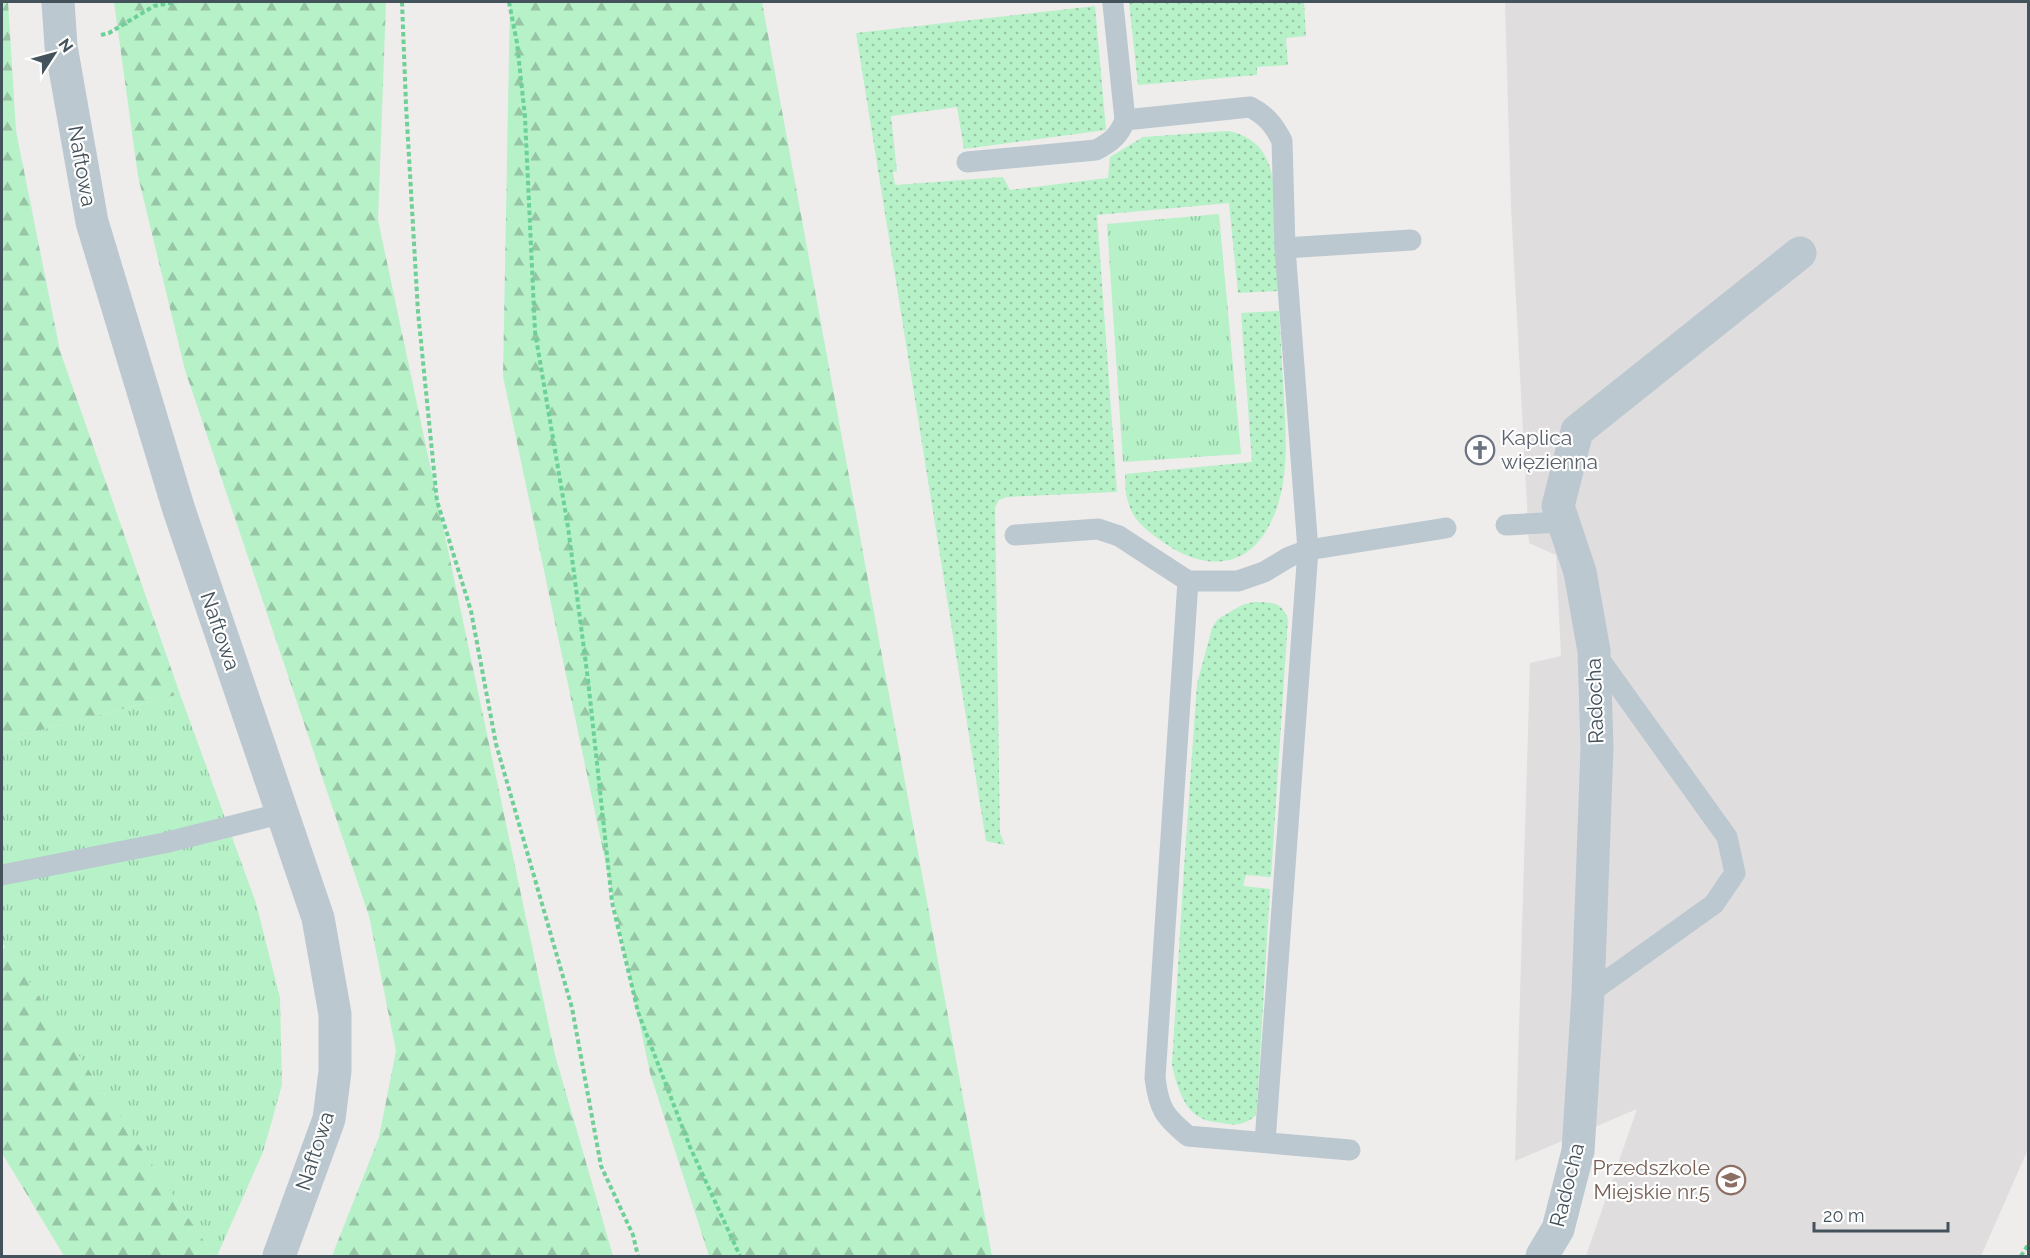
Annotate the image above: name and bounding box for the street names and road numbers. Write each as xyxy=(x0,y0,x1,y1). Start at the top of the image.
street label: Naftowa xyxy=(63,124,102,208)
street label: Naftowa xyxy=(195,588,246,673)
street label: Radocha xyxy=(1581,658,1608,744)
street label: Naftowa xyxy=(290,1108,339,1194)
street label: Radocha xyxy=(1544,1140,1589,1230)

